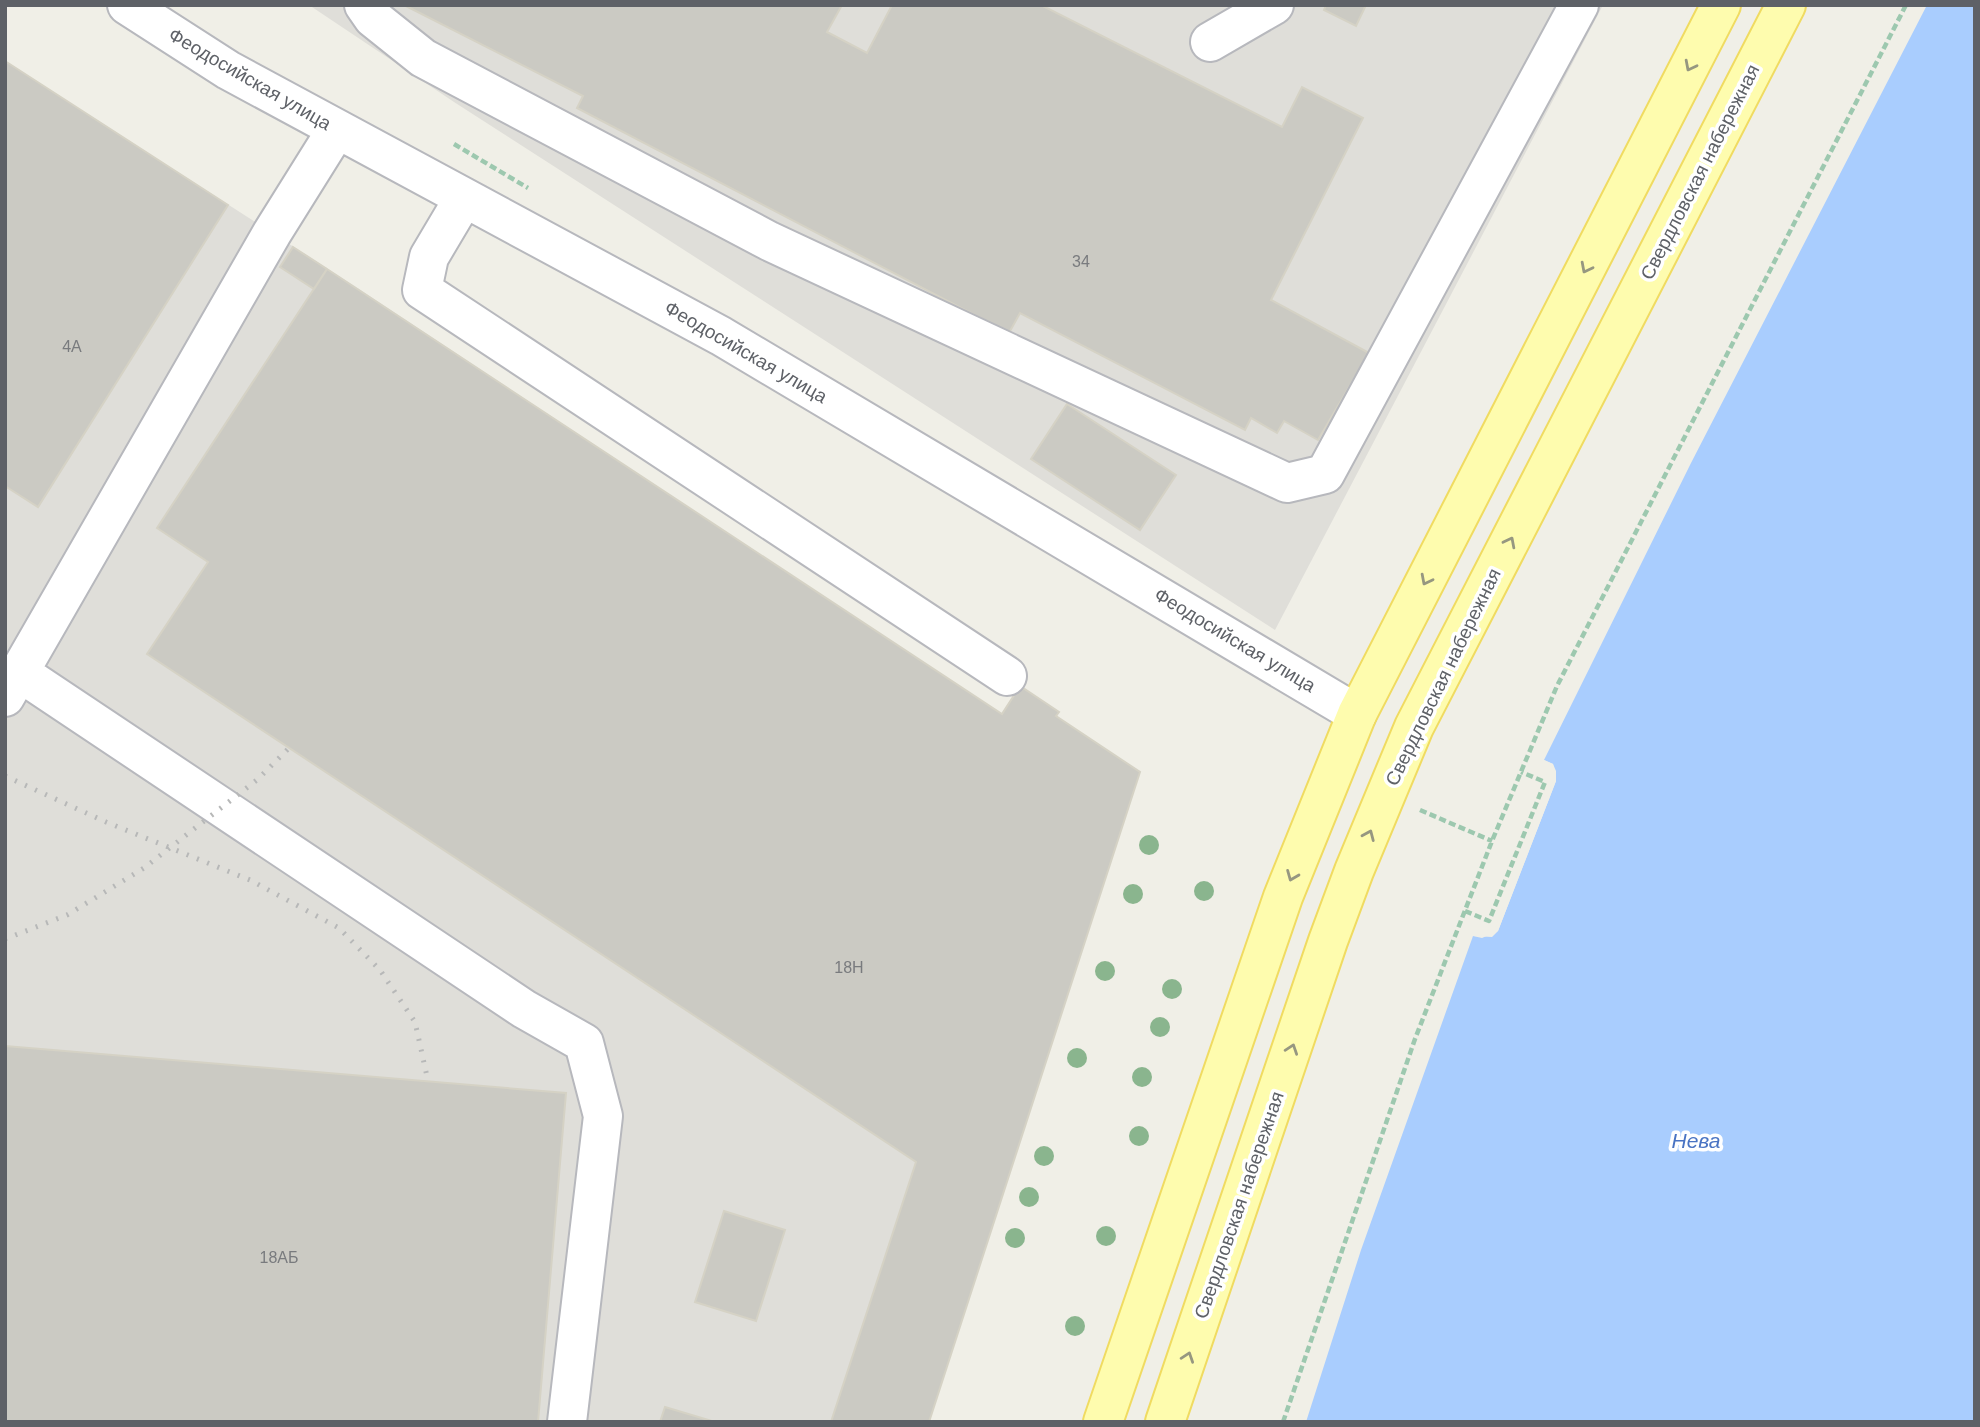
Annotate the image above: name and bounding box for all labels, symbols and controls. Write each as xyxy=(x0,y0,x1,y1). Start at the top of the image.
street label: Феодосийская улица xyxy=(165,24,335,134)
one-way arrow xyxy=(1685,59,1698,71)
street label: Свердловская набережная xyxy=(1636,61,1764,283)
house number: 34 xyxy=(1072,253,1090,270)
one-way arrow xyxy=(1581,261,1595,273)
street label: Феодосийская улица xyxy=(661,297,831,407)
house number: 4А xyxy=(62,338,82,355)
one-way arrow xyxy=(1501,536,1515,549)
street label: Свердловская набережная xyxy=(1381,565,1505,789)
one-way arrow xyxy=(1421,573,1435,585)
street label: Феодосийская улица xyxy=(1151,584,1320,697)
one-way arrow xyxy=(1361,830,1375,842)
one-way arrow xyxy=(1286,869,1300,881)
house number: 18Н xyxy=(834,959,864,976)
one-way arrow xyxy=(1284,1043,1298,1055)
street label: Свердловская набережная xyxy=(1190,1089,1288,1321)
water label: Нева xyxy=(1671,1129,1721,1152)
house number: 18АБ xyxy=(260,1249,298,1266)
one-way arrow xyxy=(1179,1352,1194,1364)

